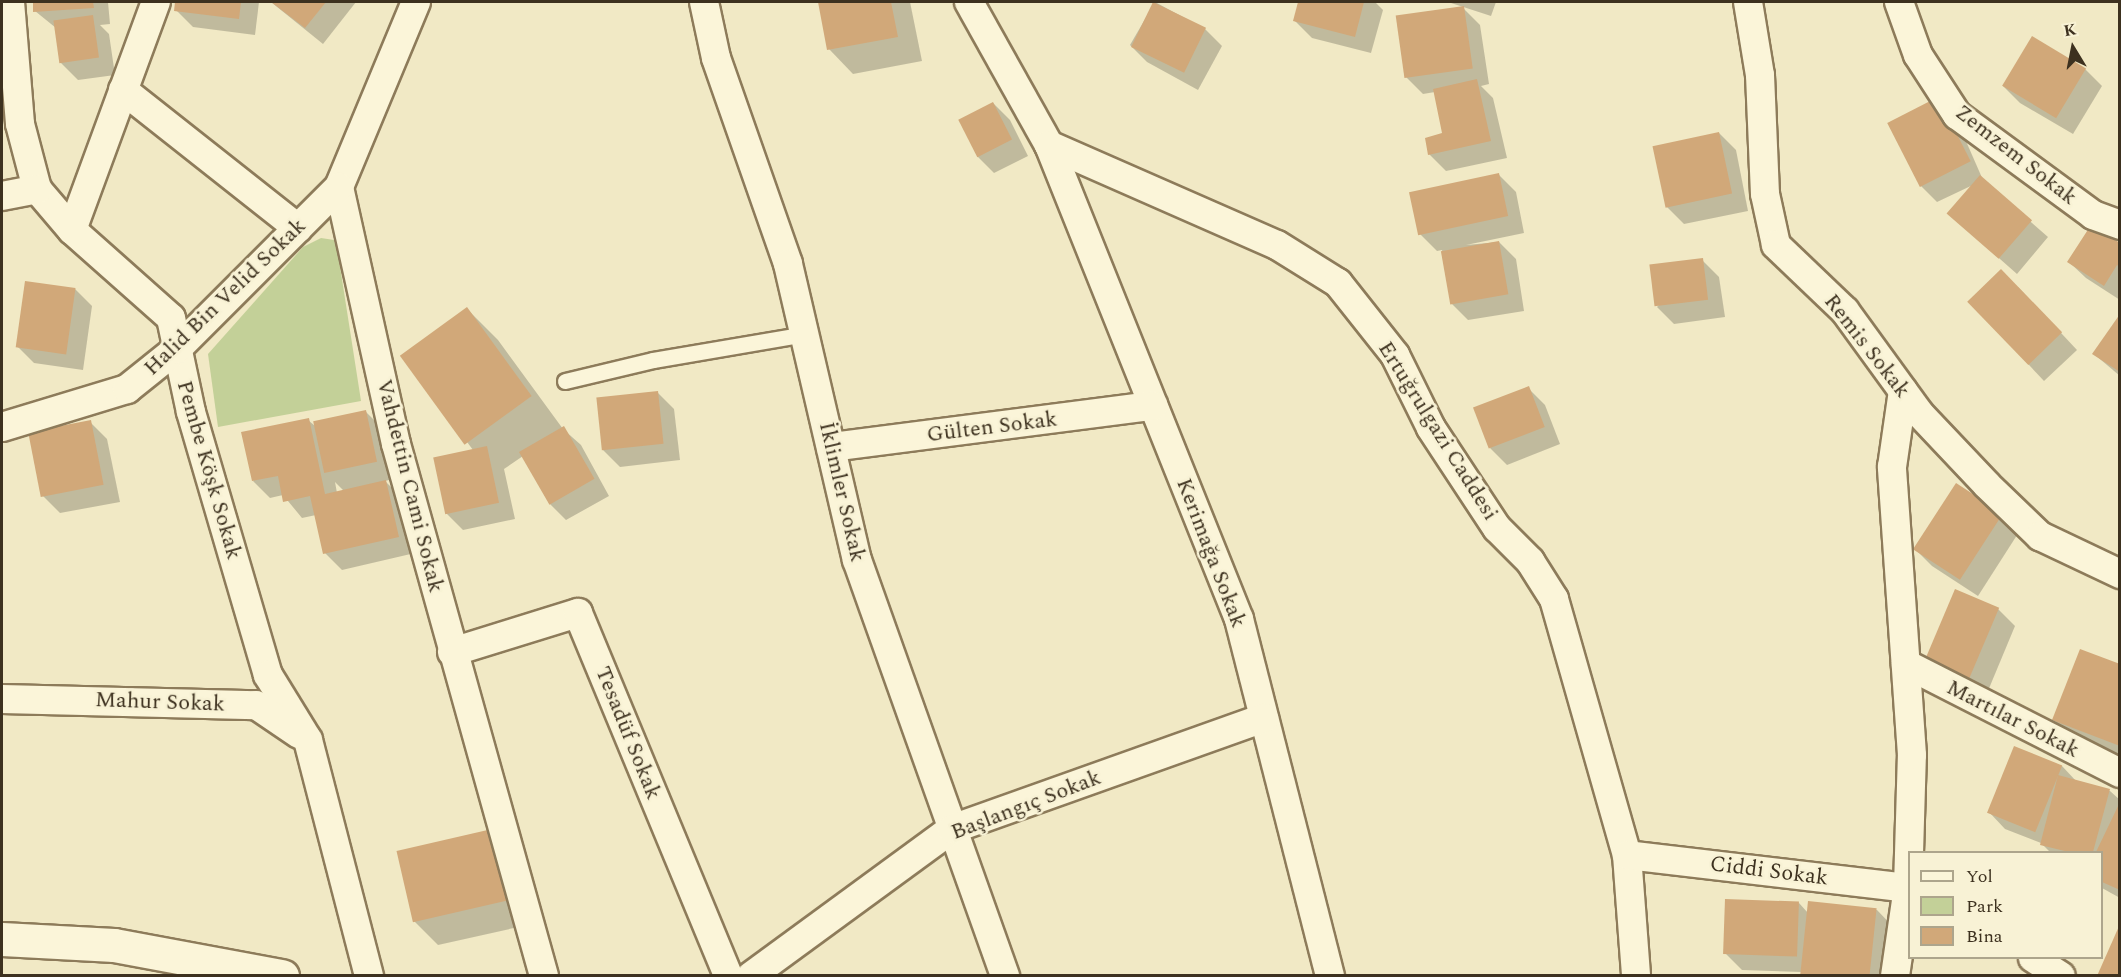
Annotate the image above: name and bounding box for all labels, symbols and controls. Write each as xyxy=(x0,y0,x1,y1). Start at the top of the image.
text: K xyxy=(2062,17,2078,43)
north arrow xyxy=(2043,18,2103,78)
street label: Zemzem Sokak xyxy=(1950,99,2082,211)
street label: Halid Bin Velid Sokak xyxy=(138,213,312,381)
street label: Remis Sokak xyxy=(1818,289,1916,403)
street label: Ertuğrulgazi Caddesi xyxy=(1372,337,1504,525)
street label: Vahdettin Cami Sokak xyxy=(371,376,449,596)
street label: Pembe Köşk Sokak xyxy=(171,377,247,563)
street label: Gülten Sokak xyxy=(925,406,1059,448)
street label: İklimler Sokak xyxy=(813,419,871,565)
street label: Kerimağa Sokak xyxy=(1170,475,1252,631)
street label: Tesadüf Sokak xyxy=(589,663,667,803)
street label: Martılar Sokak xyxy=(1942,674,2084,764)
street label: Mahur Sokak xyxy=(95,687,225,717)
street label: Başlangıç Sokak xyxy=(947,764,1105,846)
street label: Ciddi Sokak xyxy=(1708,851,1830,891)
legend xyxy=(1908,851,2103,959)
text: Yol xyxy=(1966,863,1993,890)
text: Park xyxy=(1966,893,2003,920)
text: Bina xyxy=(1966,923,2003,950)

